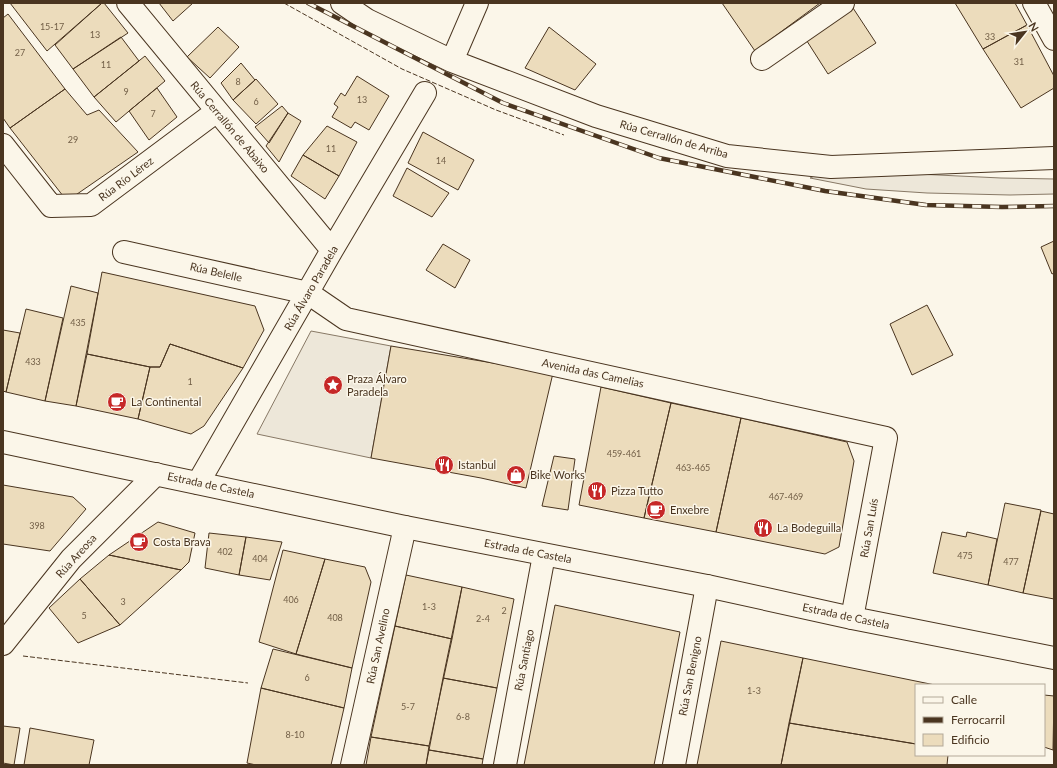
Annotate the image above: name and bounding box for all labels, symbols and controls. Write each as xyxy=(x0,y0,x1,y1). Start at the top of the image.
north arrow xyxy=(1005,12,1045,52)
text: N xyxy=(1026,20,1042,34)
house number: 15-17 xyxy=(40,21,64,32)
house number: 13 xyxy=(90,29,100,40)
house number: 33 xyxy=(985,31,995,42)
house number: 27 xyxy=(15,47,25,58)
house number: 31 xyxy=(1014,56,1024,67)
house number: 11 xyxy=(101,59,111,70)
house number: 8 xyxy=(235,76,241,87)
street label: Rúa Cerrallón de Abaixo xyxy=(188,78,272,175)
house number: 9 xyxy=(123,86,129,97)
house number: 13 xyxy=(357,94,367,105)
house number: 6 xyxy=(253,96,259,107)
house number: 7 xyxy=(150,108,156,119)
street label: Rúa Cerrallón de Arriba xyxy=(619,117,730,160)
house number: 29 xyxy=(68,134,78,145)
house number: 11 xyxy=(326,143,336,154)
street label: Rúa Río Lérez xyxy=(96,154,156,203)
house number: 14 xyxy=(436,155,446,166)
street label: Rúa Álvaro Paradela xyxy=(281,243,340,333)
street label: Rúa Belelle xyxy=(189,259,244,284)
house number: 435 xyxy=(70,317,86,328)
street label: Avenida das Camelias xyxy=(541,355,646,390)
house number: 433 xyxy=(25,356,41,367)
place label: Praza Álvaro Paradela xyxy=(347,372,407,398)
place icon: Praza Álvaro Paradela xyxy=(322,374,344,396)
house number: 1 xyxy=(187,376,193,387)
cafe icon: La Continental xyxy=(106,391,128,413)
place label: La Continental xyxy=(131,395,201,408)
house number: 459-461 xyxy=(607,448,641,459)
restaurant icon: Istanbul xyxy=(433,454,455,476)
place label: Istanbul xyxy=(458,458,496,471)
house number: 463-465 xyxy=(676,462,710,473)
shop icon: Bike Works xyxy=(505,464,527,486)
place label: Bike Works xyxy=(530,468,585,481)
street label: Estrada de Castela xyxy=(166,469,256,500)
restaurant icon: Pizza Tutto xyxy=(586,480,608,502)
place label: Pizza Tutto xyxy=(611,484,663,497)
house number: 467-469 xyxy=(769,491,803,502)
street label: Rúa San Luís xyxy=(857,497,880,559)
cafe icon: Enxebre xyxy=(645,499,667,521)
place label: Enxebre xyxy=(670,503,709,516)
restaurant icon: La Bodeguilla xyxy=(752,517,774,539)
house number: 398 xyxy=(29,520,45,531)
place label: La Bodeguilla xyxy=(777,521,841,534)
street label: Rúa Areosa xyxy=(53,531,99,580)
cafe icon: Costa Brava xyxy=(128,531,150,553)
place label: Costa Brava xyxy=(153,535,211,548)
street label: Estrada de Castela xyxy=(483,536,573,565)
house number: 402 xyxy=(217,546,233,557)
house number: 475 xyxy=(957,550,973,561)
house number: 404 xyxy=(252,553,268,564)
house number: 477 xyxy=(1003,556,1019,567)
house number: 406 xyxy=(283,594,299,605)
house number: 3 xyxy=(120,596,126,607)
street label: Estrada de Castela xyxy=(801,600,891,631)
house number: 1-3 xyxy=(422,601,436,612)
house number: 2 xyxy=(501,605,507,616)
street label: Rúa San Avelino xyxy=(363,607,392,685)
house number: 5 xyxy=(81,610,87,621)
house number: 408 xyxy=(327,612,343,623)
house number: 2-4 xyxy=(476,613,490,624)
street label: Rúa Santiago xyxy=(511,628,536,692)
street label: Rúa San Benigno xyxy=(675,635,704,717)
house number: 6 xyxy=(304,672,310,683)
legend xyxy=(915,684,1045,756)
house number: 1-3 xyxy=(747,685,761,696)
text: Calle xyxy=(951,692,977,707)
house number: 5-7 xyxy=(401,701,415,712)
house number: 6-8 xyxy=(456,711,470,722)
text: Ferrocarril xyxy=(951,712,1005,727)
house number: 8-10 xyxy=(285,729,305,740)
text: Edificio xyxy=(951,732,990,747)

